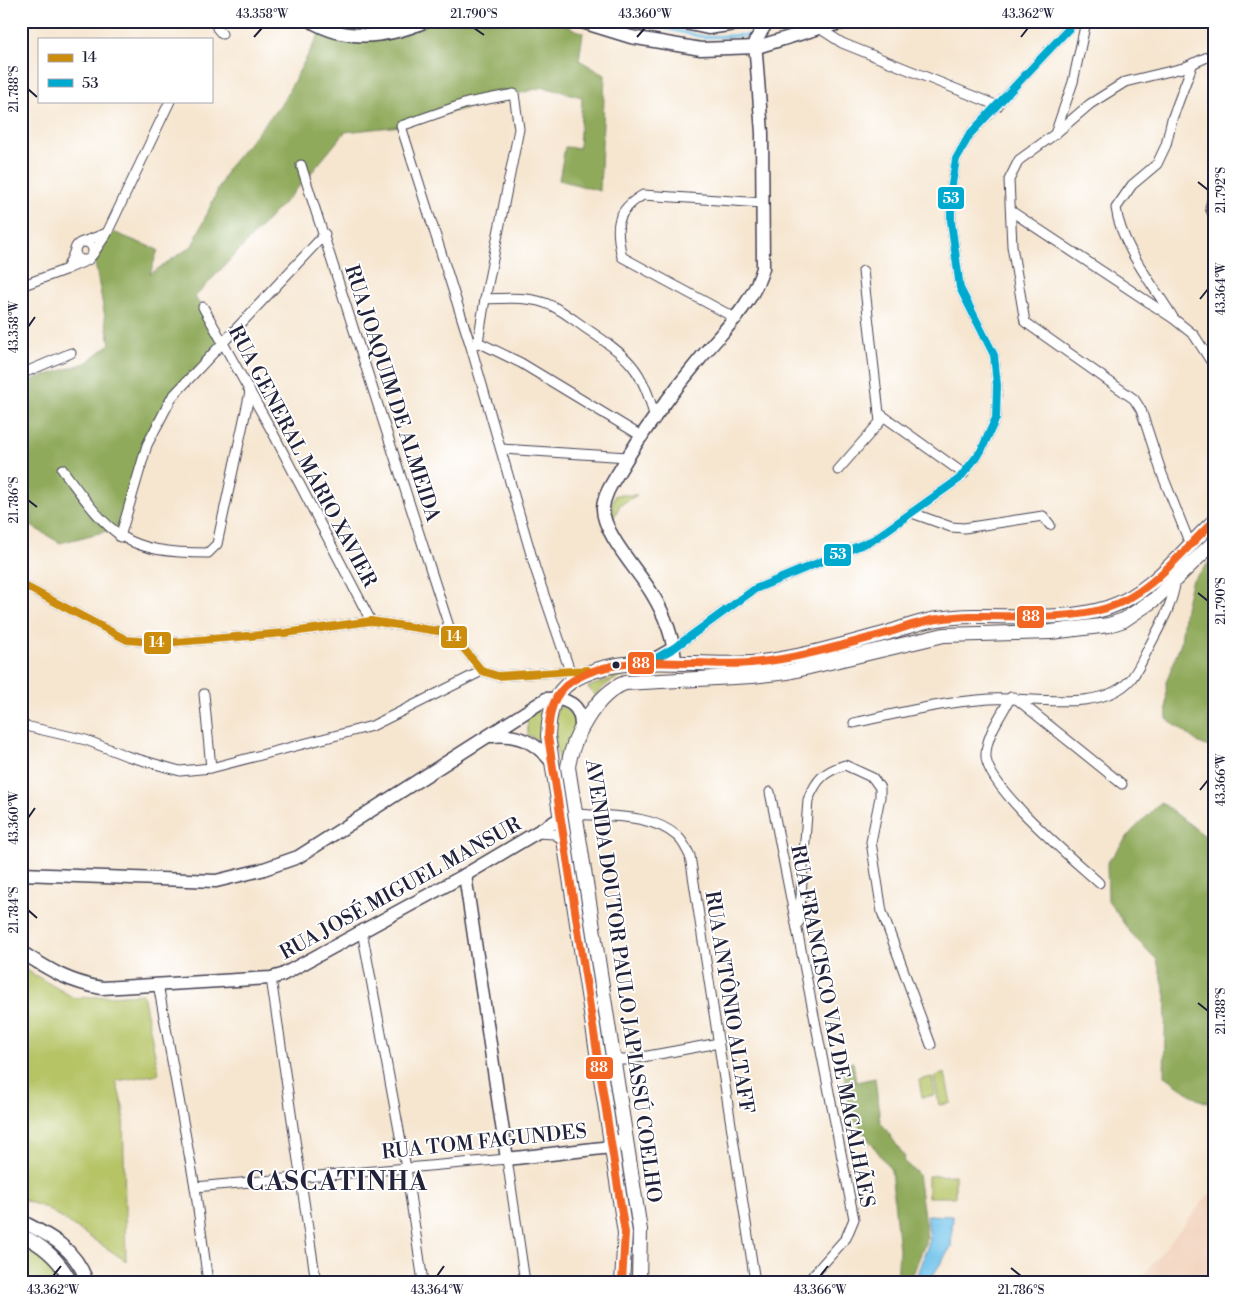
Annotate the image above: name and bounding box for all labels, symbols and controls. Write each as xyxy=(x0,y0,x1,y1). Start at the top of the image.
text: 43.358°W xyxy=(236,7,289,22)
text: 21.790°S xyxy=(450,7,498,22)
text: 43.360°W xyxy=(618,7,673,22)
text: 43.362°W xyxy=(1002,7,1055,22)
legend xyxy=(38,38,212,102)
text: 14 xyxy=(82,48,97,67)
text: 21.788°S xyxy=(7,65,22,112)
text: 53 xyxy=(82,74,99,93)
text: 21.792°S xyxy=(1214,167,1229,213)
line badge: 53 xyxy=(937,186,965,210)
text: 53 xyxy=(942,190,960,208)
text: 43.364°W xyxy=(1214,261,1229,316)
street label: RUA JOAQUIM DE ALMEIDA xyxy=(338,262,445,526)
text: 43.358°W xyxy=(7,300,22,353)
street label: RUA GENERAL MÁRIO XAVIER xyxy=(222,321,383,593)
text: 21.786°S xyxy=(7,477,22,523)
line badge: 53 xyxy=(823,543,852,567)
text: 53 xyxy=(829,546,847,564)
text: 21.790°S xyxy=(1214,577,1229,625)
line badge: 88 xyxy=(1016,605,1045,629)
text: 88 xyxy=(1022,608,1040,626)
line badge: 14 xyxy=(440,625,468,649)
text: 14 xyxy=(446,628,462,646)
line badge: 14 xyxy=(143,631,172,655)
text: 14 xyxy=(149,634,165,652)
line badge: 88 xyxy=(627,651,655,675)
text: 88 xyxy=(632,655,650,673)
unlabelled marker xyxy=(611,660,621,670)
text: 43.366°W xyxy=(1214,752,1229,806)
street label: AVENIDA DOUTOR PAULO JAPIASSÚ COELHO xyxy=(579,757,667,1204)
text: 43.360°W xyxy=(7,790,22,845)
street label: RUA JOSÉ MIGUEL MANSUR xyxy=(275,811,527,966)
street label: RUA FRANCISCO VAZ DE MAGALHÃES xyxy=(784,842,881,1210)
text: 21.784°S xyxy=(7,886,22,933)
street label: RUA ANTÔNIO ALTAFF xyxy=(699,889,759,1115)
text: 21.788°S xyxy=(1214,987,1229,1034)
line badge: 88 xyxy=(585,1056,614,1080)
text: 88 xyxy=(590,1059,608,1077)
street label: RUA TOM FAGUNDES xyxy=(380,1119,588,1166)
district label: CASCATINHA xyxy=(246,1167,428,1198)
text: 43.362°W xyxy=(27,1283,80,1298)
text: 43.364°W xyxy=(411,1283,465,1298)
text: 43.366°W xyxy=(794,1283,848,1298)
text: 21.786°S xyxy=(998,1283,1044,1298)

